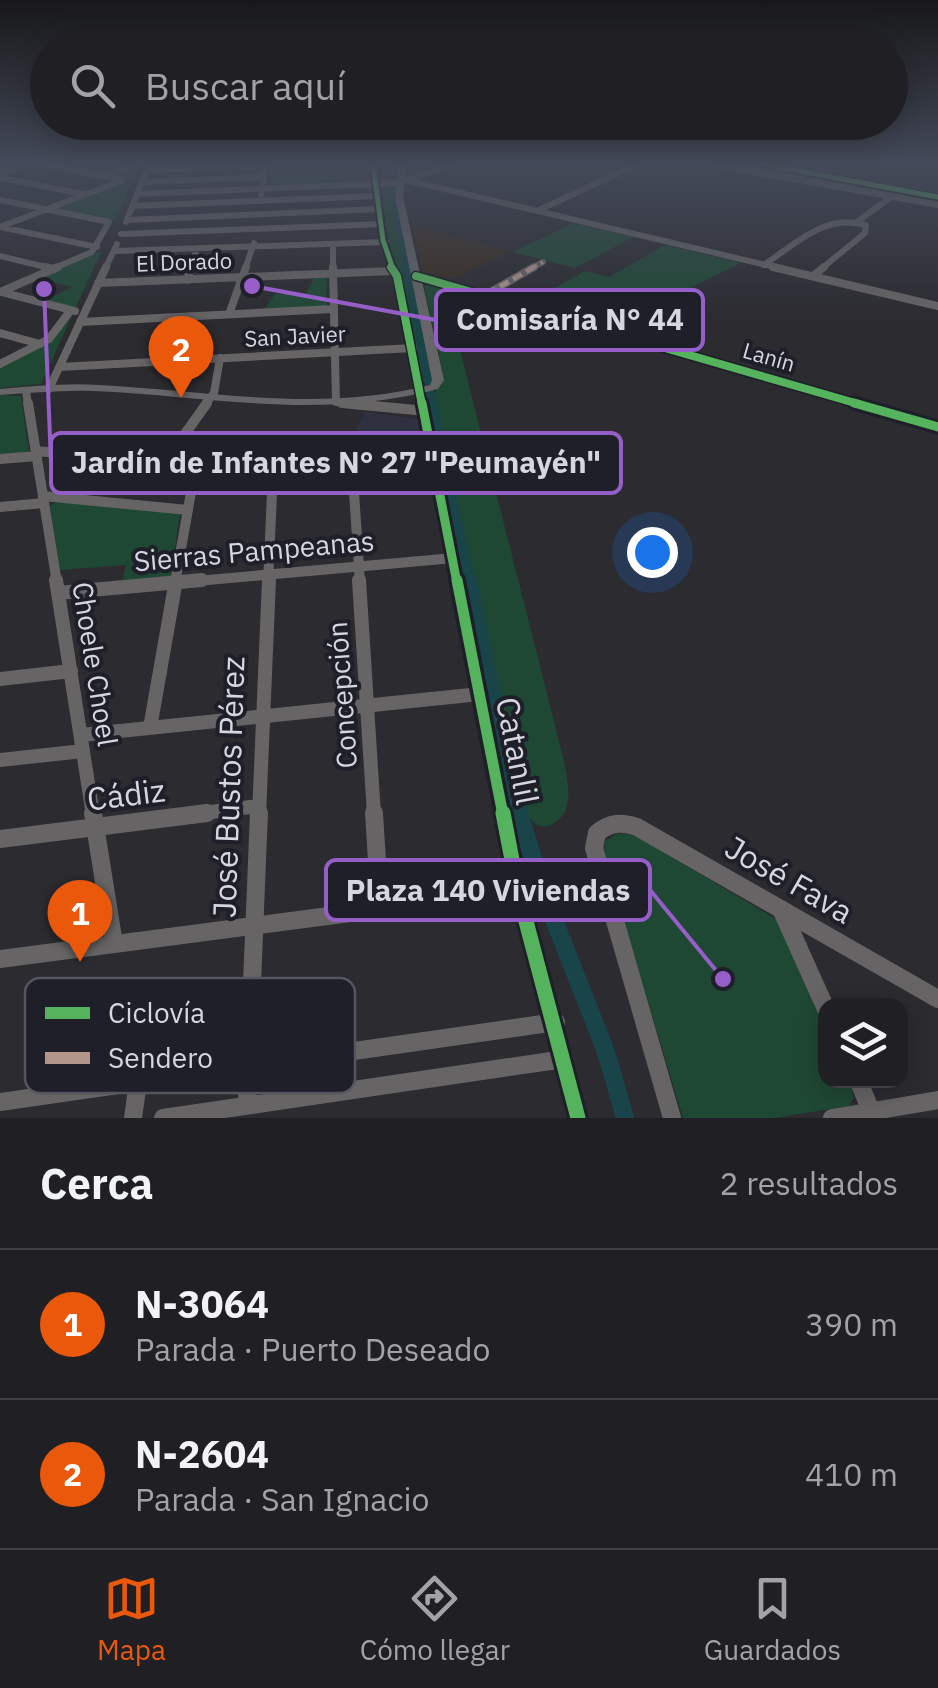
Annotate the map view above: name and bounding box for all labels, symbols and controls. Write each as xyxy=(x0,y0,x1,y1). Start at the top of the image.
search box xyxy=(30,30,908,140)
icon: search xyxy=(65,58,120,113)
text: Buscar aquí xyxy=(145,61,346,110)
street label: El Dorado xyxy=(136,245,232,278)
callout: Comisaría N° 44 xyxy=(436,290,703,350)
text: Comisaría N° 44 xyxy=(456,299,684,338)
pin: 2 xyxy=(148,316,214,398)
street label: San Javier xyxy=(244,318,346,353)
street label: Lanín xyxy=(740,335,799,378)
callout: Jardín de Infantes N° 27 "Peumayén" xyxy=(51,433,621,493)
text: Jardín de Infantes N° 27 "Peumayén" xyxy=(71,442,601,481)
street label: Sierras Pampeanas xyxy=(132,522,376,579)
your location xyxy=(627,527,678,578)
street label: Choele Choel xyxy=(64,579,127,749)
street label: Concepción xyxy=(318,620,365,770)
street label: José Bustos Pérez xyxy=(202,655,254,918)
street label: Catanlil xyxy=(487,693,549,808)
street label: Cádiz xyxy=(84,768,167,820)
street label: José Fava xyxy=(718,826,861,933)
callout: Plaza 140 Viviendas xyxy=(326,860,650,920)
text: Plaza 140 Viviendas xyxy=(346,870,630,909)
pin: 1 xyxy=(48,880,112,962)
legend xyxy=(25,978,355,1093)
text: Ciclovía xyxy=(108,994,205,1031)
map controls xyxy=(818,998,908,1088)
button: layers xyxy=(818,998,908,1088)
text: Sendero xyxy=(108,1039,213,1076)
text: Cerca xyxy=(40,1156,153,1211)
text: 2 resultados xyxy=(719,1162,898,1204)
text: N-3064 xyxy=(135,1279,269,1328)
text: 1 xyxy=(63,1303,82,1345)
text: 390 m xyxy=(805,1303,898,1345)
text: Parada · Puerto Deseado xyxy=(135,1328,490,1370)
text: N-2604 xyxy=(135,1429,269,1478)
text: 2 xyxy=(63,1453,82,1495)
text: 410 m xyxy=(805,1453,898,1495)
text: Parada · San Ignacio xyxy=(135,1478,429,1520)
tab: Mapa xyxy=(97,1571,166,1668)
tab: Cómo llegar xyxy=(360,1571,510,1668)
tab: Guardados xyxy=(704,1571,841,1668)

